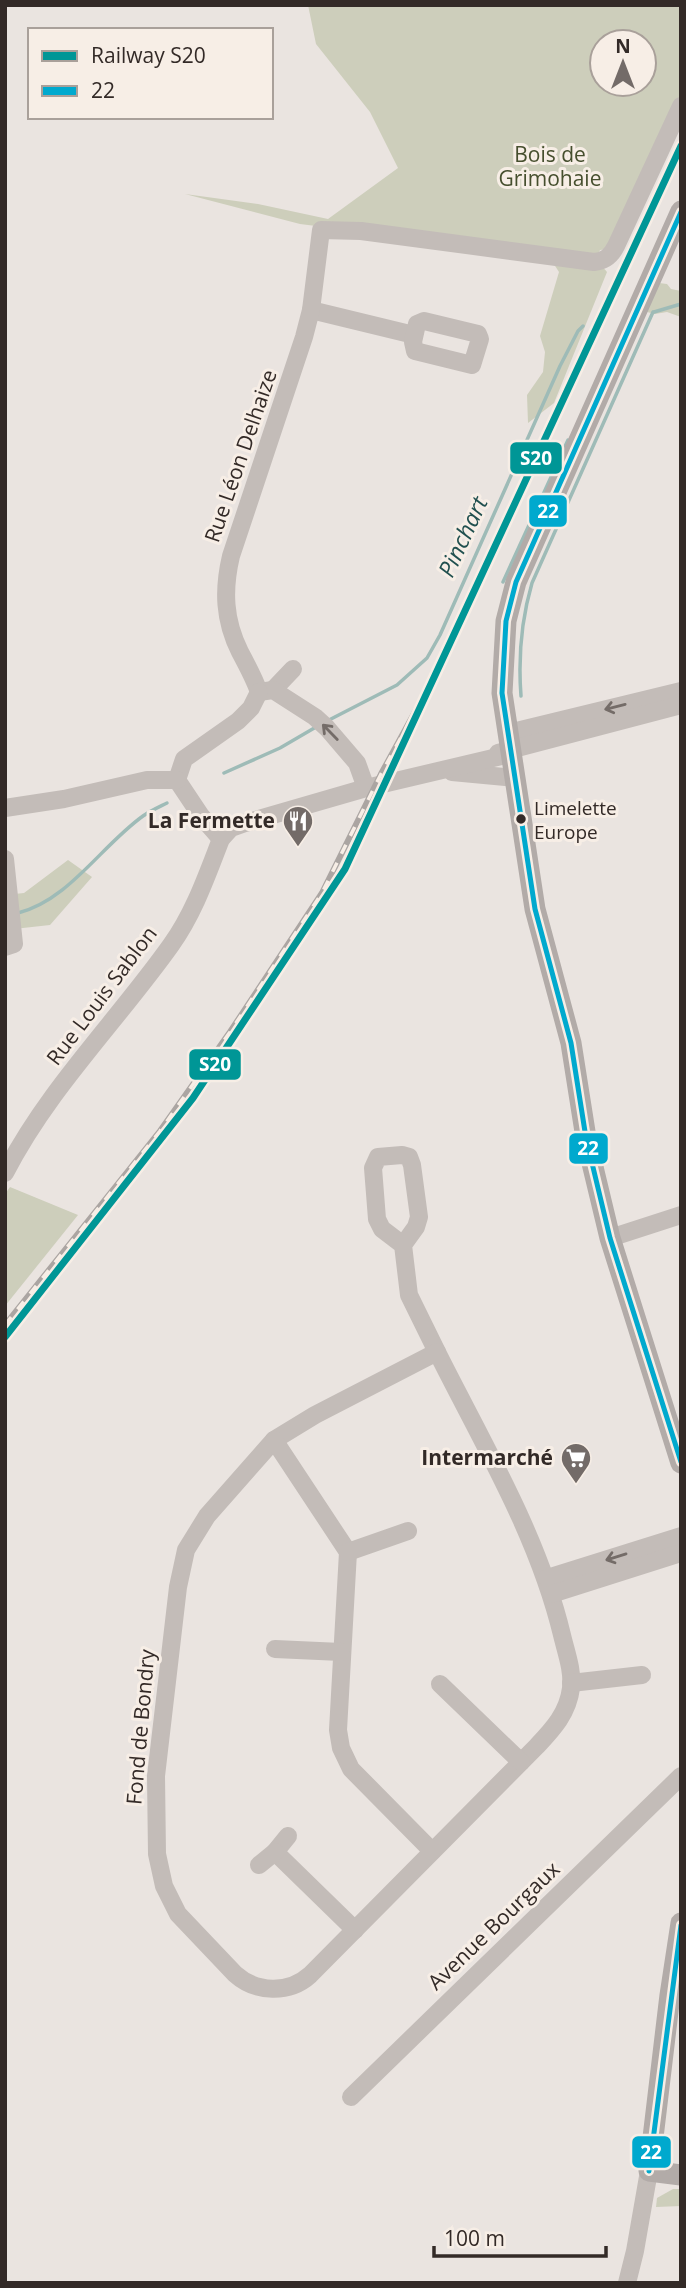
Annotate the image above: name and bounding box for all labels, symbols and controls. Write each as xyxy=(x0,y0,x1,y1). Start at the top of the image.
legend xyxy=(28,28,273,119)
north arrow xyxy=(588,28,658,98)
text: N xyxy=(615,33,631,59)
text: Railway S20 xyxy=(91,41,206,69)
text: 22 xyxy=(91,76,115,104)
park label: Bois de Grimohaie xyxy=(499,140,601,192)
street label: Rue Léon Delhaize xyxy=(197,366,283,546)
line badge: S20 xyxy=(509,441,563,475)
text: S20 xyxy=(520,445,552,471)
water label: Pinchart xyxy=(430,490,495,582)
line badge: 22 xyxy=(528,494,568,528)
text: 22 xyxy=(537,498,559,524)
one-way arrow xyxy=(604,701,626,714)
one-way arrow xyxy=(322,724,339,741)
place label: Limelette Europe xyxy=(534,795,617,845)
restaurant icon: La Fermette xyxy=(281,804,315,848)
place label: La Fermette xyxy=(148,806,275,834)
marker: Limelette Europe xyxy=(514,812,528,826)
street label: Rue Louis Sablon xyxy=(40,920,163,1071)
line badge: S20 xyxy=(188,1048,242,1081)
text: S20 xyxy=(199,1051,231,1077)
line badge: 22 xyxy=(568,1132,609,1165)
text: 22 xyxy=(577,1135,599,1161)
supermarket icon: Intermarché xyxy=(559,1441,593,1485)
place label: Intermarché xyxy=(421,1443,553,1471)
one-way arrow xyxy=(605,1551,627,1564)
street label: Fond de Bondry xyxy=(119,1648,161,1806)
street label: Avenue Bourgaux xyxy=(421,1855,565,1995)
line badge: 22 xyxy=(631,2135,672,2169)
text: 22 xyxy=(640,2139,662,2165)
scale bar xyxy=(434,2214,606,2258)
text: 100 m xyxy=(444,2224,505,2252)

